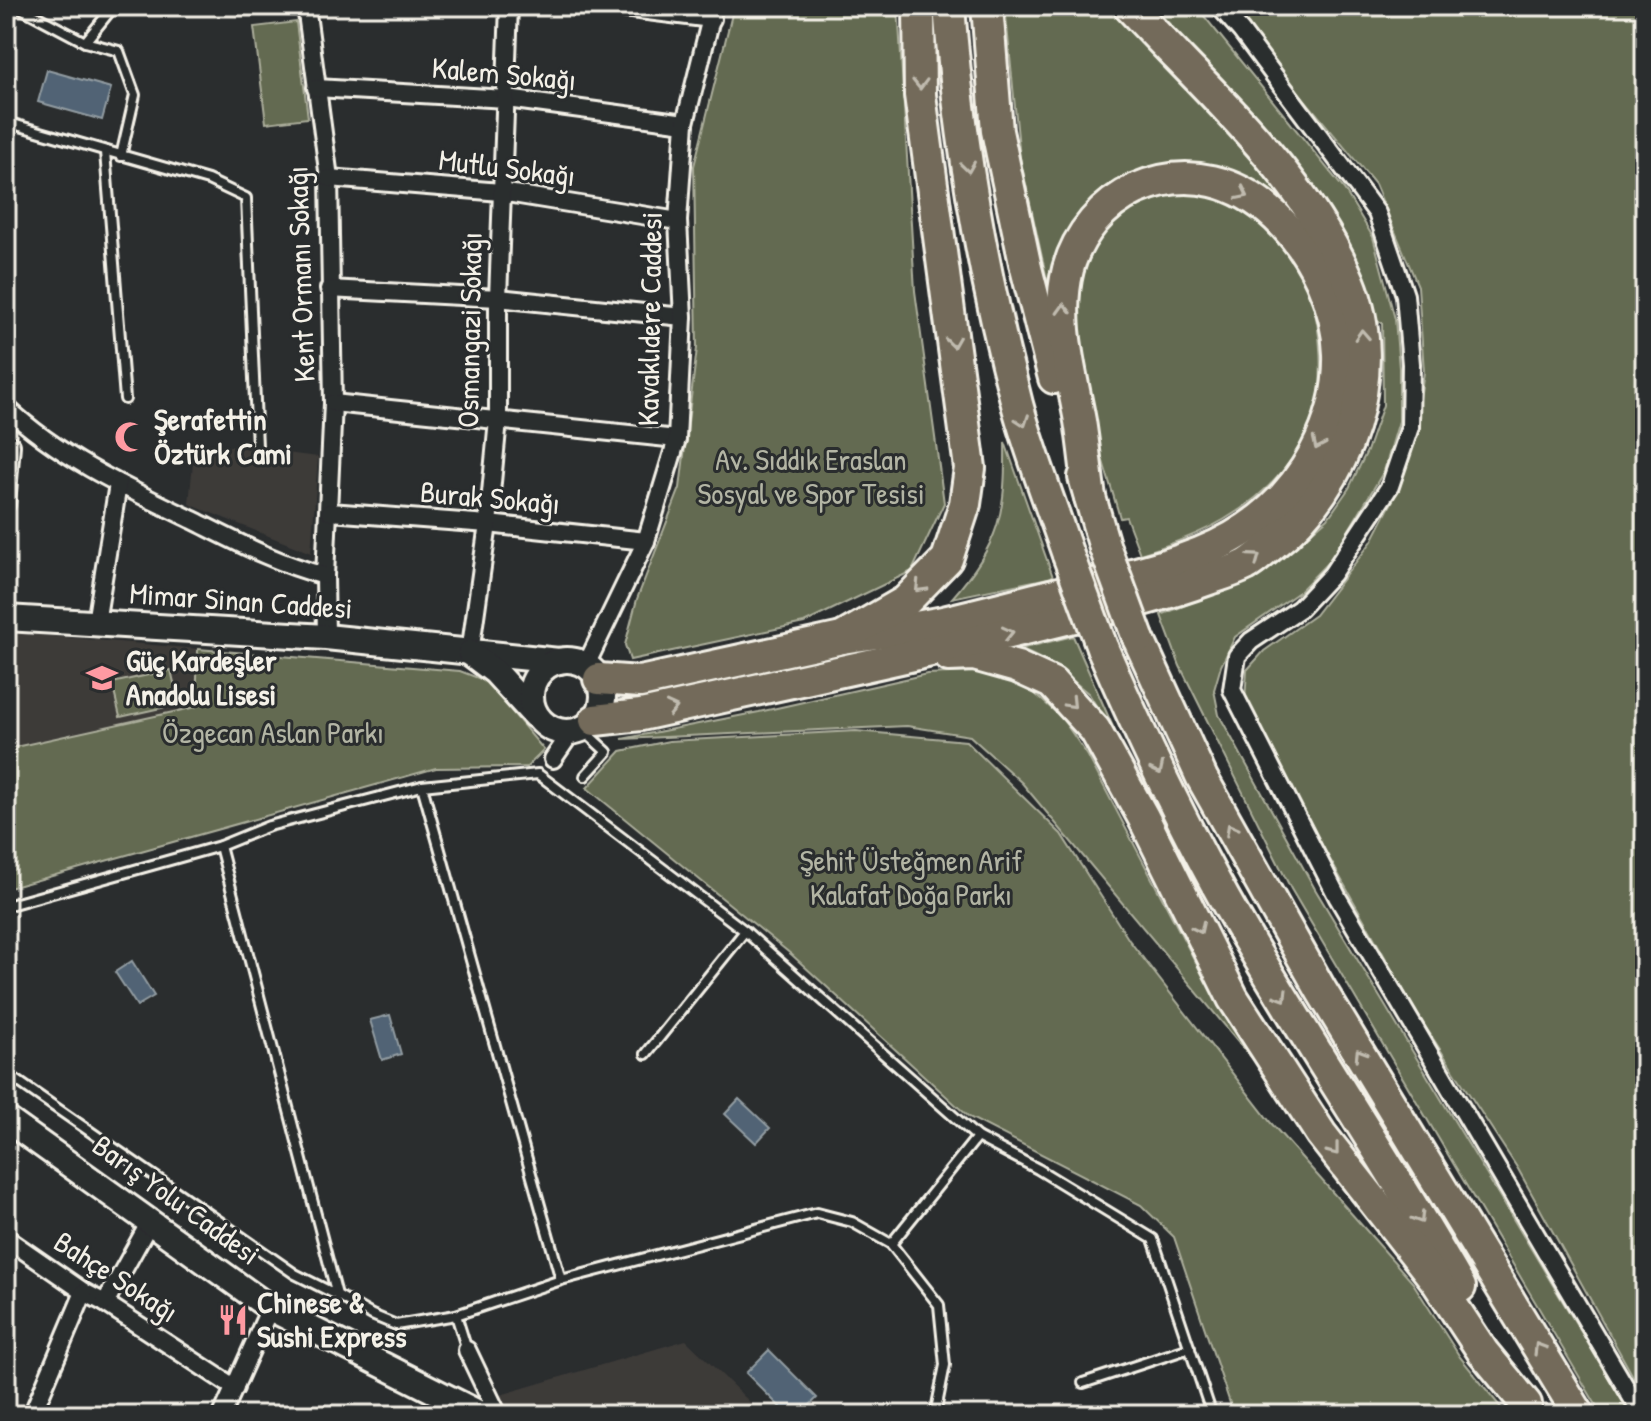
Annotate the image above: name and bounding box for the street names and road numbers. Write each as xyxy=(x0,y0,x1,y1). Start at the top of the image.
street label: Kalem Sokağı xyxy=(430,47,578,99)
street label: Mutlu Sokağı xyxy=(437,139,578,195)
street label: Kent Ormanı Sokağı xyxy=(276,165,324,383)
street label: Kavaklıdere Caddesi xyxy=(627,212,671,426)
street label: Osmangazi Sokağı xyxy=(447,232,491,428)
street label: Burak Sokağı xyxy=(419,471,562,523)
street label: Mimar Sinan Caddesi xyxy=(128,572,354,628)
street label: Barış Yolu Caddesi xyxy=(85,1125,268,1273)
street label: Bahçe Sokağı xyxy=(47,1221,186,1331)

